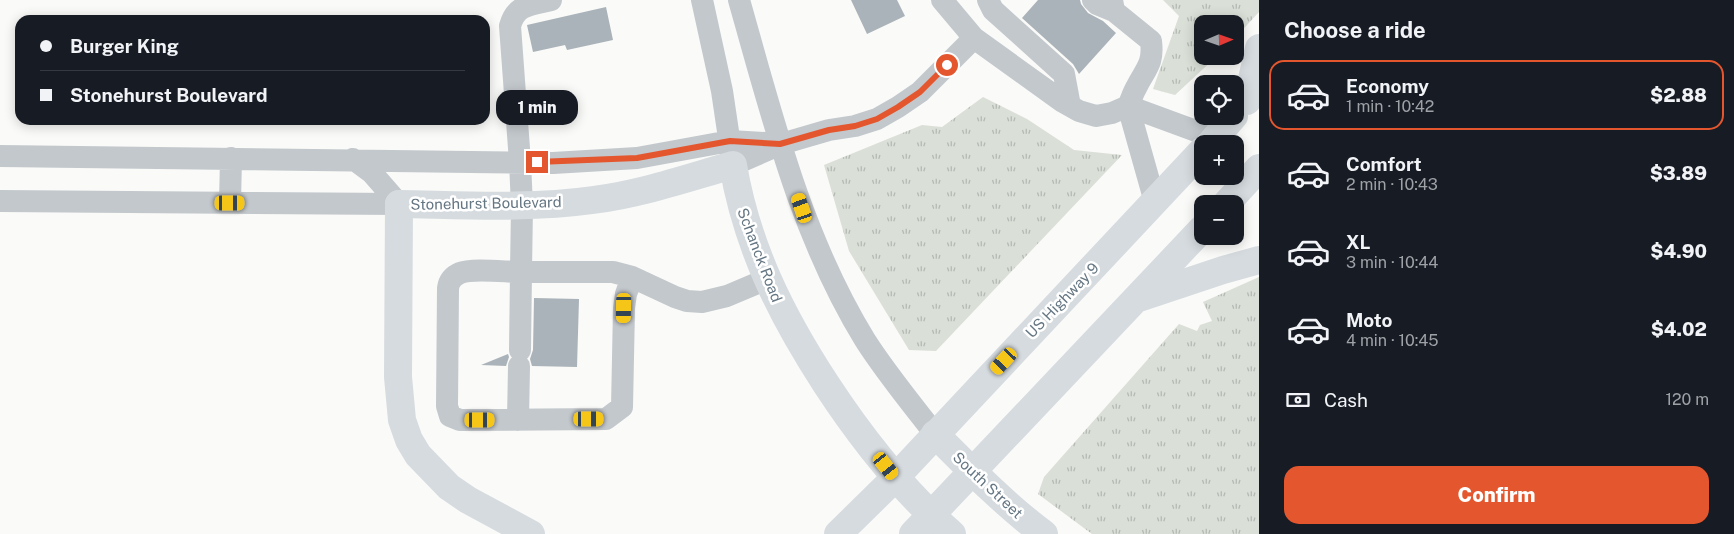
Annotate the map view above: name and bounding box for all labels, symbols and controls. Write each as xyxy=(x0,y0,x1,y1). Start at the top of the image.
north arrow xyxy=(1194,15,1244,65)
map controls xyxy=(1194,15,1244,245)
text: Choose a ride xyxy=(1284,17,1426,43)
text: Burger King xyxy=(70,35,179,57)
route start xyxy=(936,54,958,76)
icon: car xyxy=(1286,73,1331,118)
button: locate xyxy=(1194,75,1244,125)
text: Economy xyxy=(1346,75,1429,97)
text: Stonehurst Boulevard xyxy=(70,84,268,106)
text: $2.88 xyxy=(1650,84,1707,106)
callout: 1 min xyxy=(496,90,578,124)
text: 1 min · 10:42 xyxy=(1346,97,1434,116)
text: 1 min xyxy=(517,98,557,117)
button: + xyxy=(1194,135,1244,185)
route end xyxy=(526,151,548,173)
icon: car xyxy=(1286,151,1331,196)
text: Comfort xyxy=(1346,153,1422,175)
text: $3.89 xyxy=(1650,162,1707,184)
text: 2 min · 10:43 xyxy=(1346,175,1438,194)
car xyxy=(790,191,813,225)
street label: Stonehurst Boulevard xyxy=(410,193,562,213)
button: − xyxy=(1194,195,1244,245)
car xyxy=(215,196,245,211)
street label: Schanck Road xyxy=(734,206,786,304)
icon: car xyxy=(1286,229,1331,274)
text: XL xyxy=(1346,231,1371,253)
text: $4.90 xyxy=(1650,240,1707,262)
text: 3 min · 10:44 xyxy=(1346,253,1438,272)
street label: US Highway 9 xyxy=(1022,259,1102,341)
car xyxy=(616,293,631,323)
icon: car xyxy=(1286,307,1331,352)
text: Moto xyxy=(1346,309,1392,331)
text: $4.02 xyxy=(1651,318,1707,340)
text: 4 min · 10:45 xyxy=(1346,331,1438,350)
car xyxy=(988,345,1019,377)
icon: cash xyxy=(1284,386,1312,414)
text: Cash xyxy=(1324,389,1368,411)
text: 120 m xyxy=(1665,390,1709,409)
car xyxy=(574,412,604,427)
car xyxy=(465,413,495,428)
street label: South Street xyxy=(950,448,1027,522)
car xyxy=(870,450,901,482)
button: Confirm xyxy=(1284,466,1709,524)

